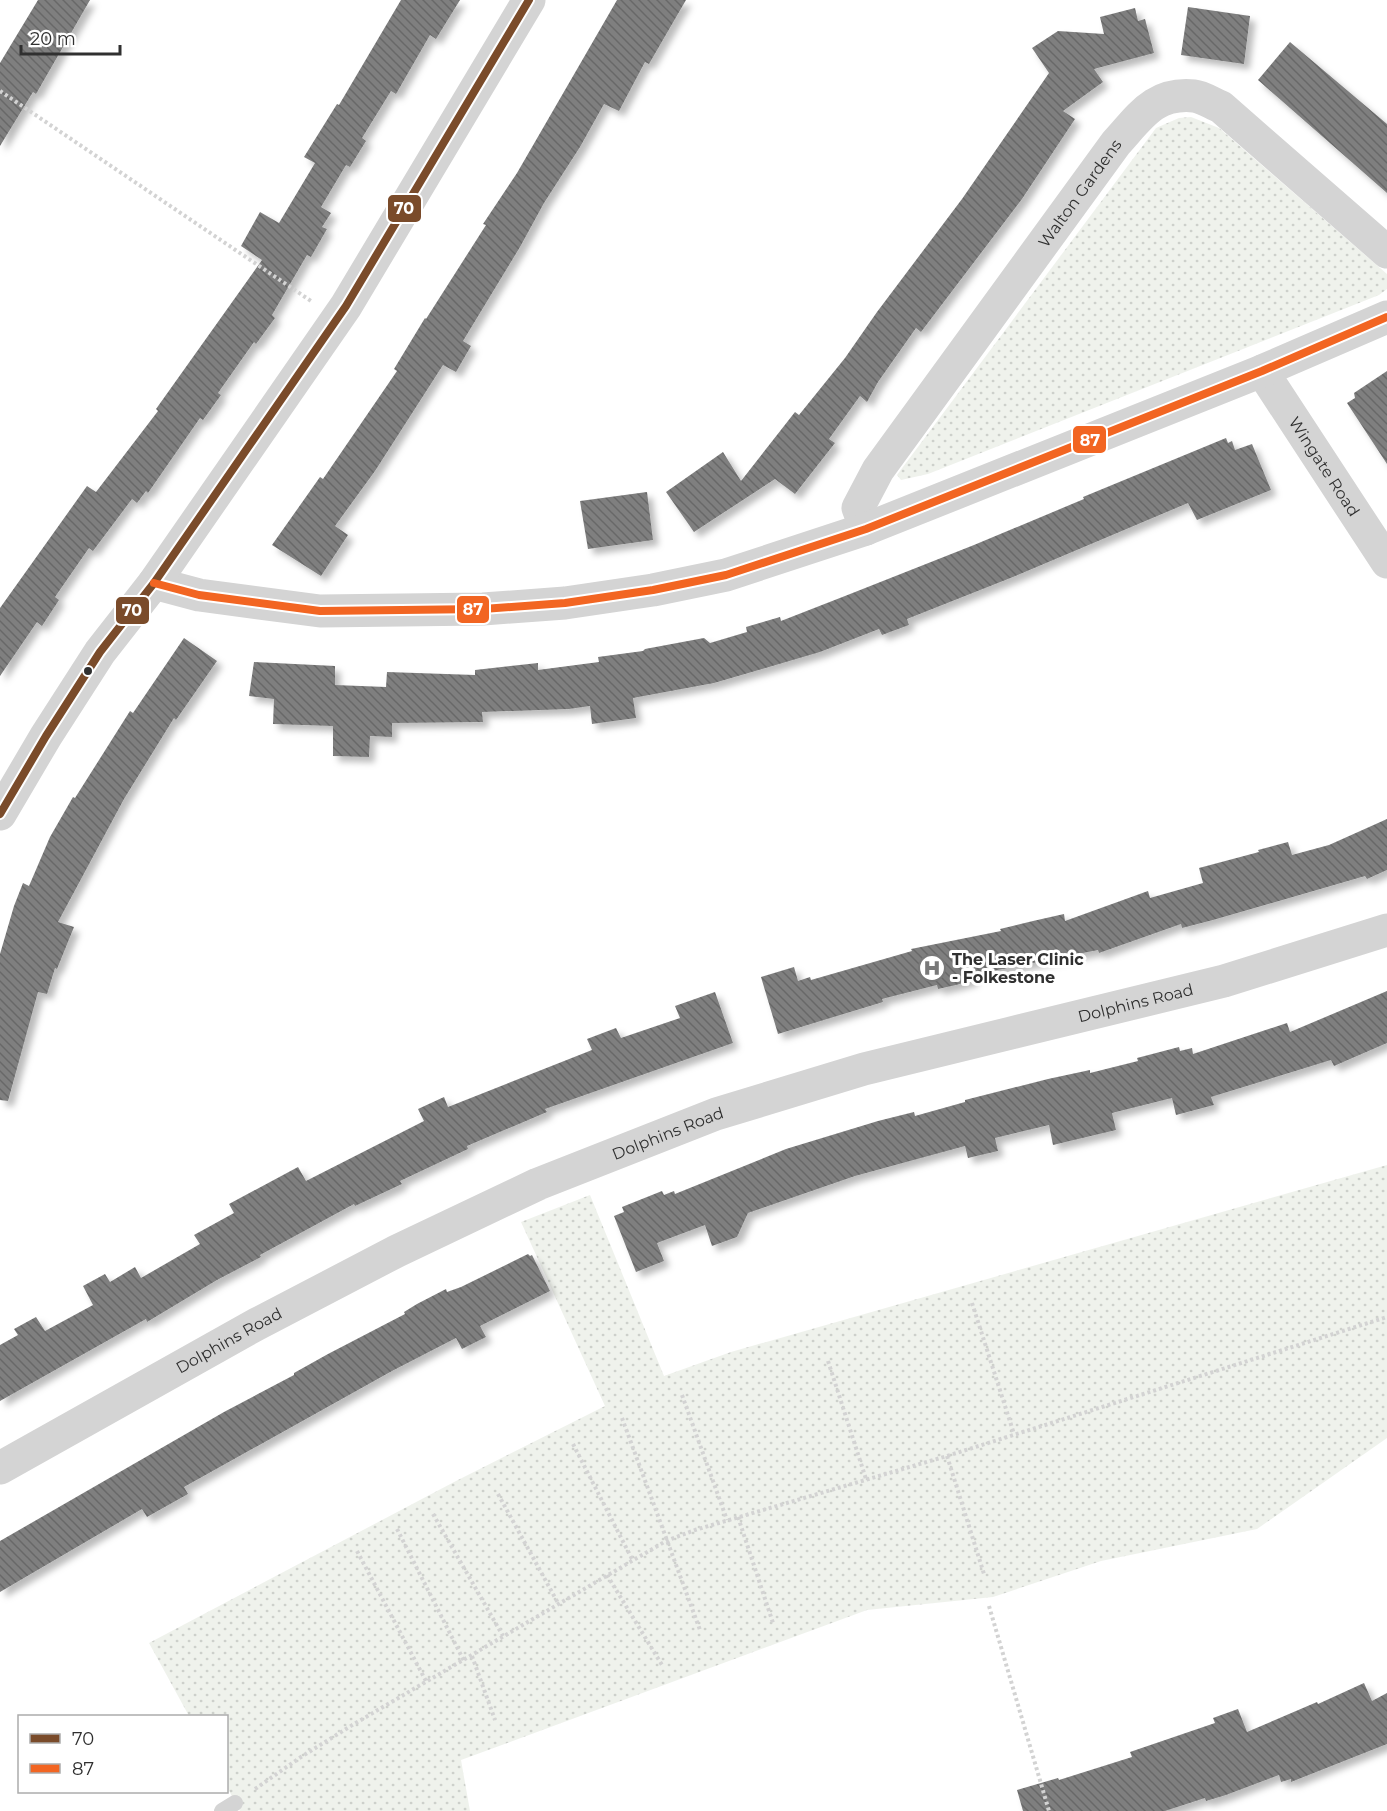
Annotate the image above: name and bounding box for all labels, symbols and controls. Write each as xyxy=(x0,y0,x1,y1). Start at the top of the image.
scale bar xyxy=(21,18,120,56)
text: 20 m xyxy=(30,28,76,50)
street label: Walton Gardens xyxy=(1034,135,1126,251)
line badge: 70 xyxy=(387,194,422,223)
text: 70 xyxy=(394,199,414,218)
street label: Wingate Road xyxy=(1285,413,1363,520)
line badge: 87 xyxy=(1072,425,1107,454)
text: 87 xyxy=(1080,431,1100,450)
line badge: 87 xyxy=(456,595,490,624)
line badge: 70 xyxy=(115,596,150,625)
text: 87 xyxy=(463,600,483,619)
text: 70 xyxy=(122,601,142,620)
unlabelled marker xyxy=(82,665,94,677)
place label: The Laser Clinic - Folkestone xyxy=(952,950,1084,987)
hospital icon: The Laser Clinic - Folkestone xyxy=(917,953,947,983)
street label: Dolphins Road xyxy=(1076,980,1195,1026)
street label: Dolphins Road xyxy=(609,1103,726,1164)
street label: Dolphins Road xyxy=(173,1304,285,1378)
legend xyxy=(18,1715,228,1793)
text: 70 xyxy=(72,1728,94,1750)
text: 87 xyxy=(72,1758,94,1780)

